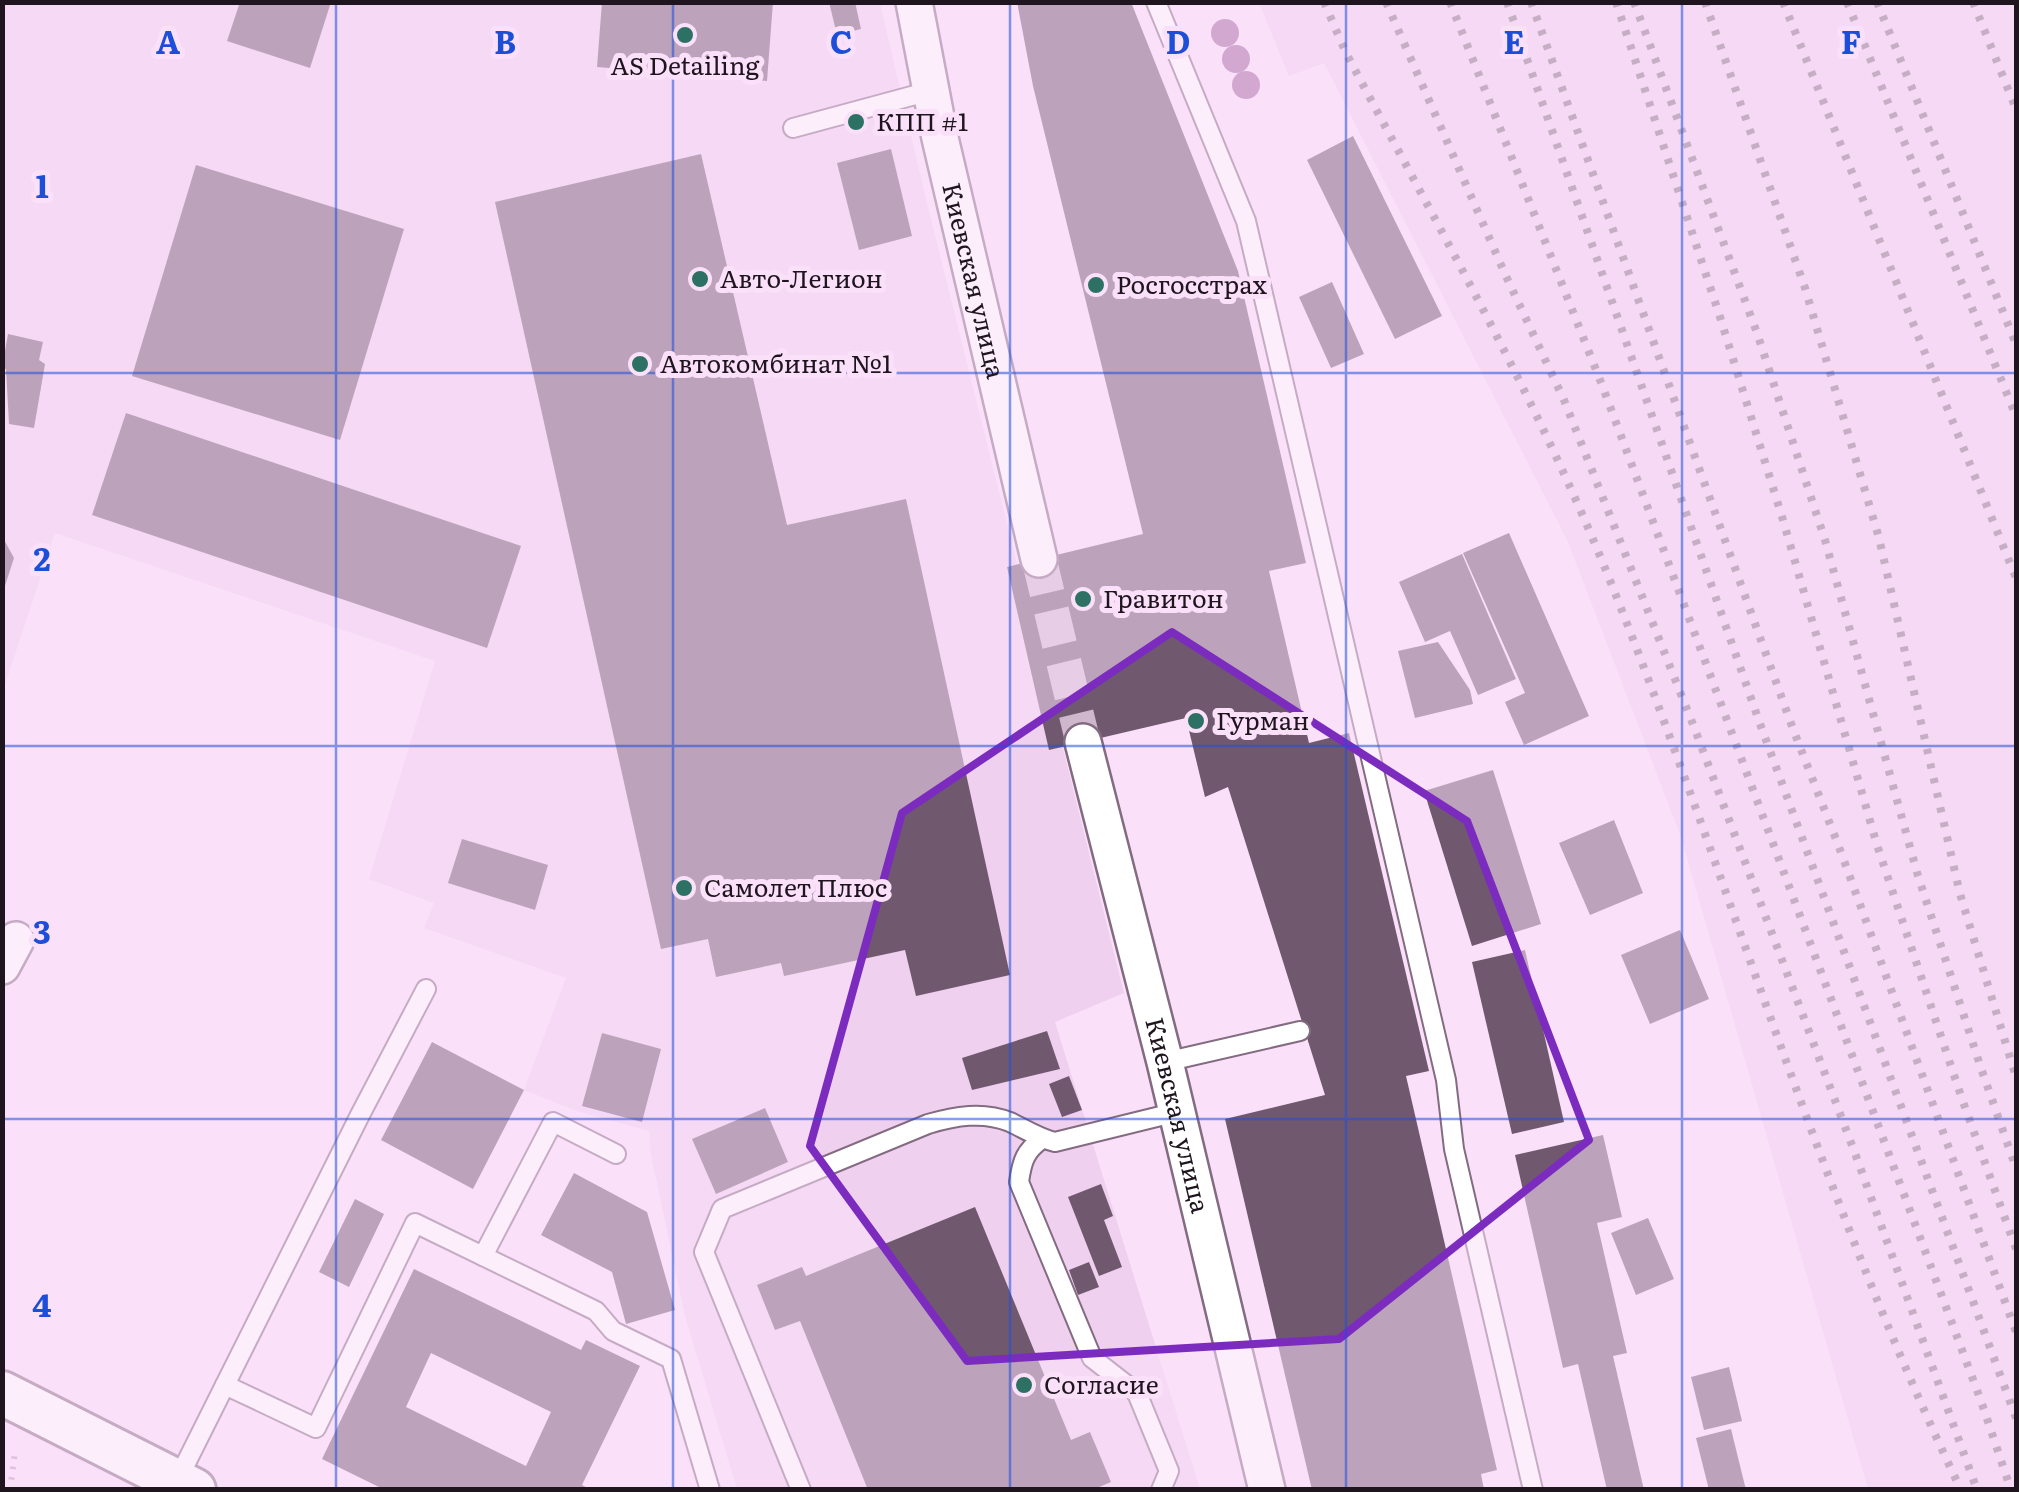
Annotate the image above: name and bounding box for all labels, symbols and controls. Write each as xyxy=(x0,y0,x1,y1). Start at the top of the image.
text: A xyxy=(156,16,180,64)
text: B xyxy=(494,16,516,64)
text: C xyxy=(830,16,852,64)
text: D xyxy=(1166,16,1190,64)
text: E xyxy=(1503,16,1525,64)
text: F xyxy=(1841,16,1861,64)
marker: AS Detailing xyxy=(674,24,696,46)
place label: AS Detailing xyxy=(611,46,759,83)
place label: КПП #1 xyxy=(876,102,968,139)
marker: КПП #1 xyxy=(845,111,867,133)
text: 1 xyxy=(35,160,49,208)
street label: Киевская улица xyxy=(934,179,1016,382)
place label: Авто-Легион xyxy=(720,259,883,296)
place label: Росгосстрах xyxy=(1116,265,1268,302)
marker: Авто-Легион xyxy=(689,268,711,290)
marker: Росгосстрах xyxy=(1085,274,1107,296)
place label: Автокомбинат №1 xyxy=(660,344,892,381)
marker: Автокомбинат №1 xyxy=(629,353,651,375)
text: 2 xyxy=(33,533,51,581)
place label: Гравитон xyxy=(1103,579,1224,616)
marker: Гравитон xyxy=(1072,588,1094,610)
place label: Гурман xyxy=(1216,701,1309,738)
marker: Гурман xyxy=(1185,710,1207,732)
place label: Самолет Плюс xyxy=(704,868,887,905)
marker: Самолет Плюс xyxy=(673,877,695,899)
text: 3 xyxy=(33,906,51,954)
street label: Киевская улица xyxy=(1137,1013,1220,1217)
text: 4 xyxy=(32,1279,52,1327)
place label: Согласие xyxy=(1044,1365,1159,1402)
marker: Согласие xyxy=(1013,1374,1035,1396)

